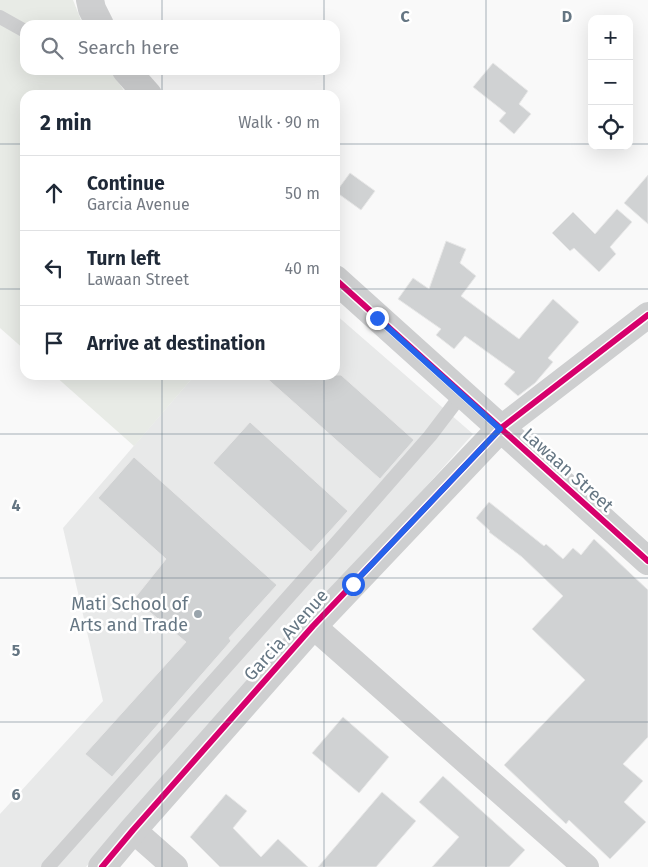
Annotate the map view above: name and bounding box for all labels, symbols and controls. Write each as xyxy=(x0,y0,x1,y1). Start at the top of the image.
text: C xyxy=(400,7,410,26)
text: D xyxy=(562,7,572,26)
map controls xyxy=(588,15,633,150)
button: + xyxy=(588,15,633,60)
search box xyxy=(20,20,340,75)
icon: search xyxy=(38,34,66,62)
text: Search here xyxy=(78,36,179,59)
button: − xyxy=(588,60,633,105)
button: locate xyxy=(588,105,633,150)
text: 2 min xyxy=(40,110,92,136)
text: Walk · 90 m xyxy=(238,113,320,132)
text: Continue xyxy=(87,172,165,195)
icon: ahead xyxy=(40,179,68,207)
text: 50 m xyxy=(285,184,320,203)
text: Garcia Avenue xyxy=(87,195,190,214)
text: Turn left xyxy=(87,247,161,270)
icon: left xyxy=(40,254,68,282)
text: 40 m xyxy=(285,259,320,278)
text: Lawaan Street xyxy=(87,270,189,289)
route end xyxy=(366,307,389,330)
icon: arrive xyxy=(40,329,68,357)
text: Arrive at destination xyxy=(87,332,266,355)
street label: Lawaan Street xyxy=(518,423,618,517)
text: 4 xyxy=(11,496,21,515)
route start xyxy=(342,573,365,596)
street label: Garcia Avenue xyxy=(239,585,333,685)
place label: Mati School of Arts and Trade xyxy=(70,593,190,636)
marker: Mati School of Arts and Trade xyxy=(192,608,204,620)
text: 5 xyxy=(12,641,21,660)
text: 6 xyxy=(11,785,21,804)

